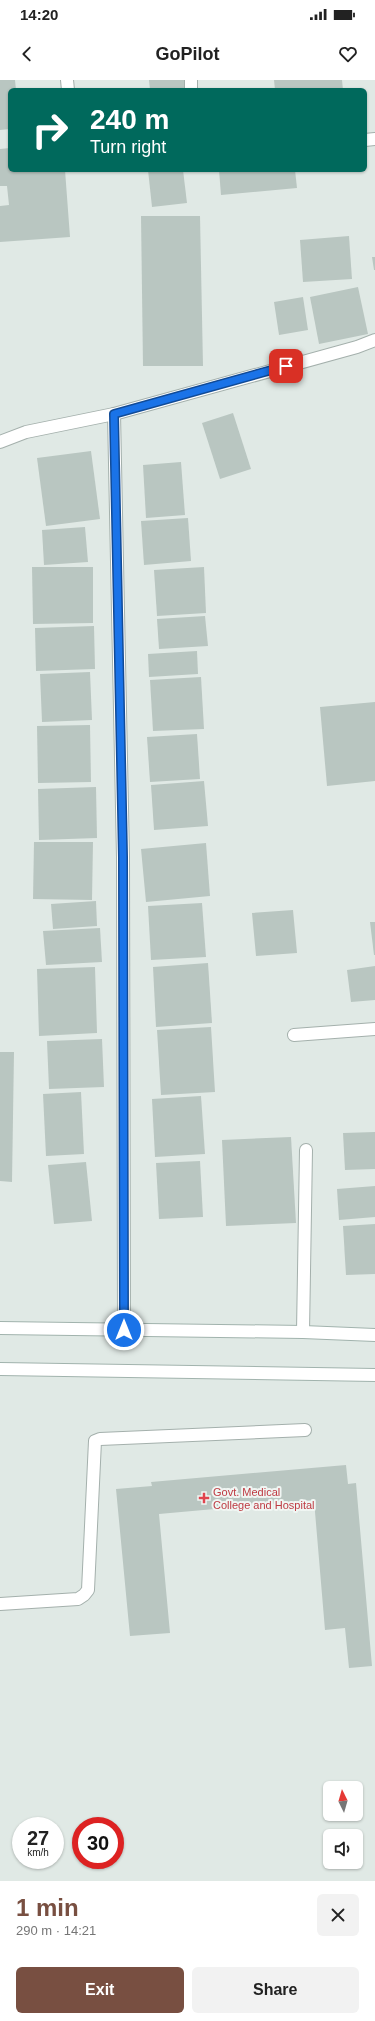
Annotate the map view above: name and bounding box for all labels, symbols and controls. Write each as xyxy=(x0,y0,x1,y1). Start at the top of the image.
text: 14:20 xyxy=(20,6,58,23)
icon: back xyxy=(16,43,38,65)
icon: heart xyxy=(337,43,359,65)
text: GoPilot xyxy=(156,44,220,64)
icon: right xyxy=(24,104,76,156)
text: 240 m xyxy=(90,104,169,135)
text: Turn right xyxy=(90,137,166,157)
pin xyxy=(269,349,303,383)
icon: arrive xyxy=(275,355,297,377)
position arrow xyxy=(103,1309,145,1351)
place label: Govt. Medical College and Hospital xyxy=(213,1486,315,1511)
marker: Govt. Medical College and Hospital xyxy=(198,1492,210,1504)
north arrow xyxy=(323,1781,363,1821)
map controls xyxy=(323,1781,363,1869)
speed limit sign: 30 xyxy=(72,1817,124,1869)
text: 27 xyxy=(27,1827,49,1849)
button: sound xyxy=(323,1829,363,1869)
text: km/h xyxy=(27,1847,49,1858)
text: 1 min xyxy=(16,1894,79,1921)
button: close xyxy=(317,1894,359,1936)
text: 290 m · 14:21 xyxy=(16,1923,96,1938)
button: Exit xyxy=(16,1967,184,2013)
button: Share xyxy=(192,1967,359,2013)

